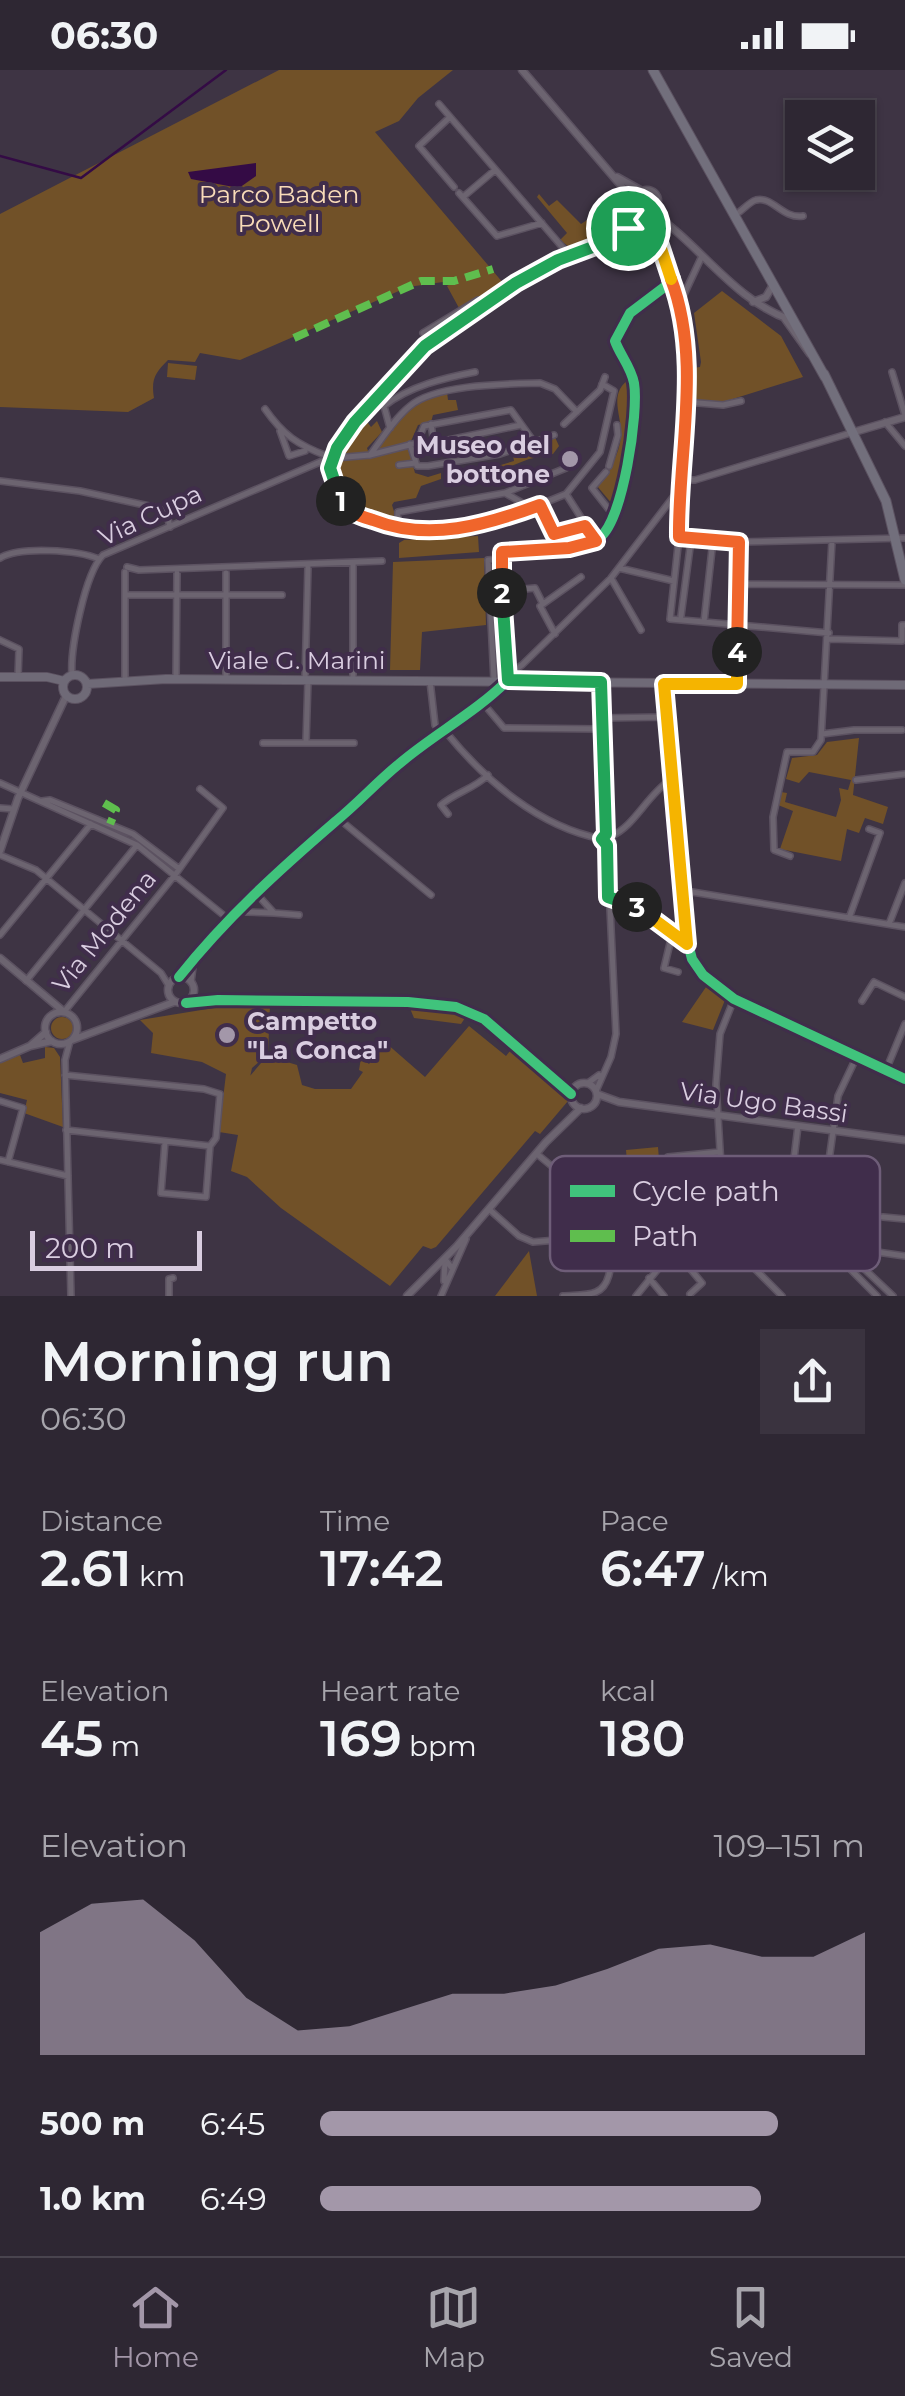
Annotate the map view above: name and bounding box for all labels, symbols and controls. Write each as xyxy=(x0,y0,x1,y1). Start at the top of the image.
text: 06:30 xyxy=(50,12,158,59)
map controls xyxy=(785,100,875,190)
button: layers xyxy=(785,100,875,190)
park label: Parco Baden Powell xyxy=(199,179,359,238)
pin xyxy=(586,186,671,271)
icon: arrive xyxy=(601,201,656,256)
place label: Museo del bottone xyxy=(416,430,550,489)
marker: Museo del bottone xyxy=(559,448,581,470)
pin: 1 xyxy=(316,476,366,526)
street label: Via Cupa xyxy=(93,478,207,552)
text: 1 xyxy=(336,484,346,518)
pin: 2 xyxy=(477,568,527,618)
text: 2 xyxy=(494,576,510,610)
pin: 4 xyxy=(712,627,762,677)
text: 4 xyxy=(727,635,747,669)
street label: Viale G. Marini xyxy=(208,645,386,675)
street label: Via Modena xyxy=(46,864,162,998)
pin: 3 xyxy=(612,882,662,932)
text: 3 xyxy=(629,890,645,924)
place label: Campetto "La Conca" xyxy=(247,1006,388,1065)
marker: Campetto "La Conca" xyxy=(216,1024,238,1046)
street label: Via Ugo Bassi xyxy=(678,1075,850,1129)
legend xyxy=(550,1156,880,1271)
text: Cycle path xyxy=(632,1174,780,1208)
text: Path xyxy=(632,1219,699,1253)
scale bar xyxy=(30,1226,202,1270)
text: 200 m xyxy=(45,1231,135,1265)
text: Morning run xyxy=(40,1328,394,1395)
button: share xyxy=(760,1329,865,1434)
text: 06:30 xyxy=(40,1399,127,1438)
text: Distance xyxy=(40,1504,163,1538)
text: Time xyxy=(320,1504,390,1538)
text: Pace xyxy=(600,1504,669,1538)
text: 2.61 xyxy=(40,1538,132,1599)
text: 17:42 xyxy=(320,1538,444,1599)
text: 6:47 xyxy=(600,1538,706,1599)
text: km xyxy=(132,1559,185,1593)
text: /km xyxy=(706,1559,769,1593)
text: Elevation xyxy=(40,1674,169,1708)
text: Heart rate xyxy=(320,1674,461,1708)
text: kcal xyxy=(600,1674,656,1708)
text: 45 xyxy=(40,1708,103,1769)
text: 169 xyxy=(320,1708,402,1769)
text: 180 xyxy=(600,1708,685,1769)
text: m xyxy=(103,1729,140,1763)
text: bpm xyxy=(402,1729,477,1763)
text: Elevation xyxy=(40,1826,188,1865)
text: 109–151 m xyxy=(714,1826,865,1865)
text: 500 m xyxy=(40,2104,145,2143)
text: 6:45 xyxy=(200,2104,265,2143)
text: 1.0 km xyxy=(40,2179,146,2218)
text: 6:49 xyxy=(200,2179,267,2218)
tab: Home xyxy=(112,2280,199,2374)
tab: Map xyxy=(423,2280,485,2374)
tab: Saved xyxy=(709,2280,793,2374)

